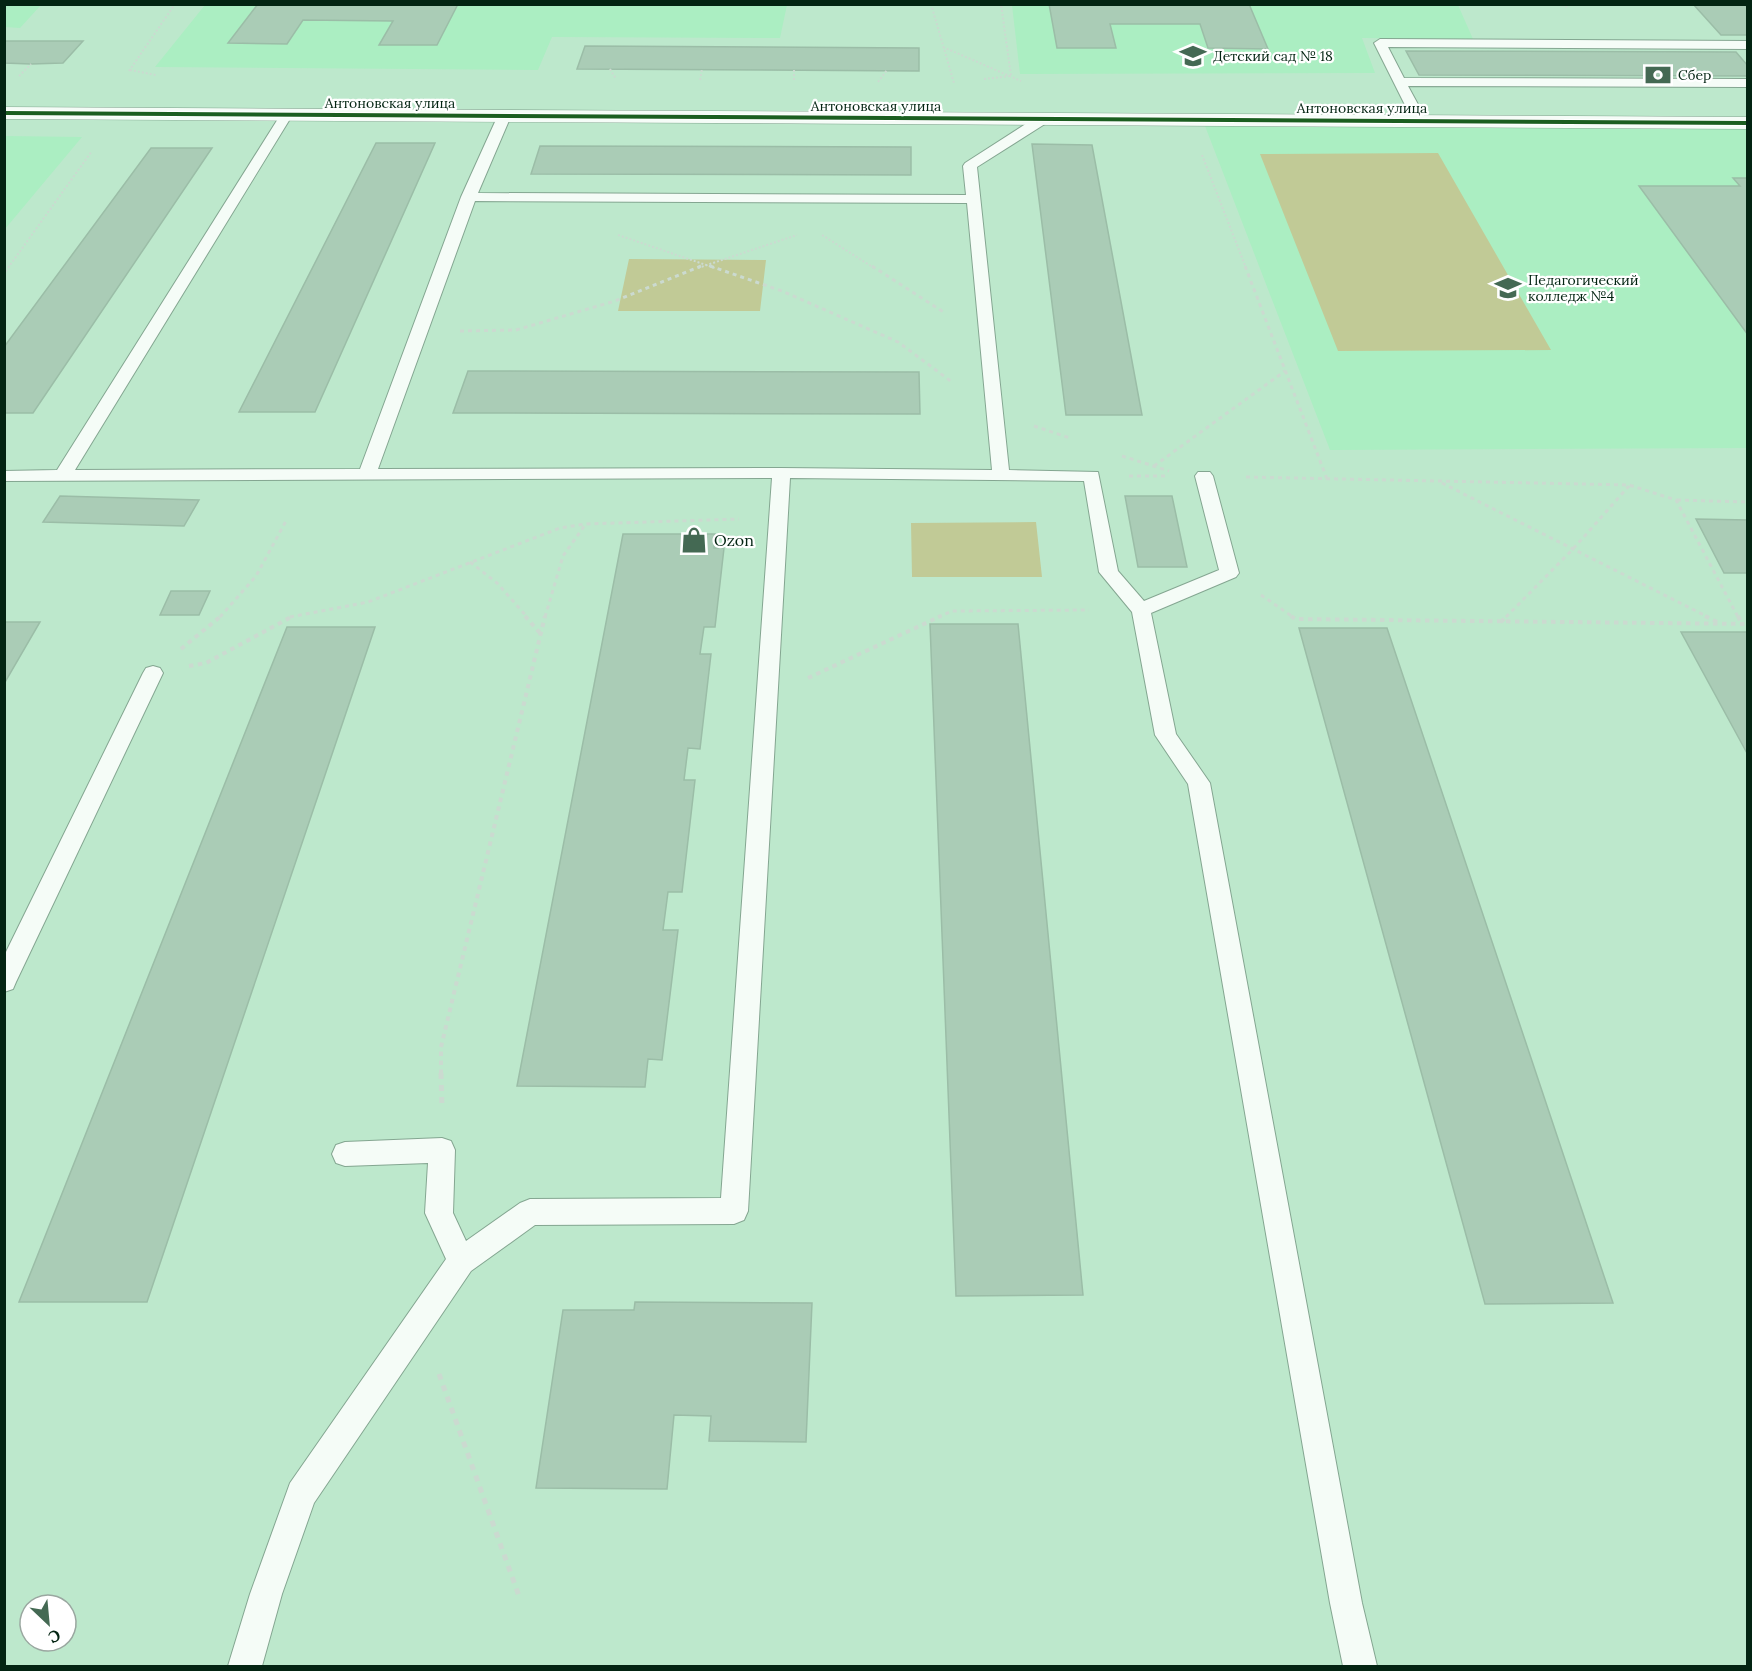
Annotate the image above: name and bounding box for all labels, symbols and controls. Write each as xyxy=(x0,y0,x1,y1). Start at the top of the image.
school or university icon: Детский сад № 18 xyxy=(1178,41,1208,71)
place label: Детский сад № 18 xyxy=(1213,47,1333,65)
bank icon: Сбер xyxy=(1643,60,1673,90)
place label: Сбер xyxy=(1678,66,1711,84)
street label: Антоновская улица xyxy=(324,94,455,112)
street label: Антоновская улица xyxy=(810,97,941,115)
street label: Антоновская улица xyxy=(1296,99,1427,117)
place label: Педагогический колледж №4 xyxy=(1528,271,1639,305)
school or university icon: Педагогический колледж №4 xyxy=(1493,273,1523,303)
shop icon: Ozon xyxy=(679,525,709,555)
place label: Ozon xyxy=(714,530,754,550)
north arrow xyxy=(18,1593,78,1653)
text: С xyxy=(45,1625,64,1648)

